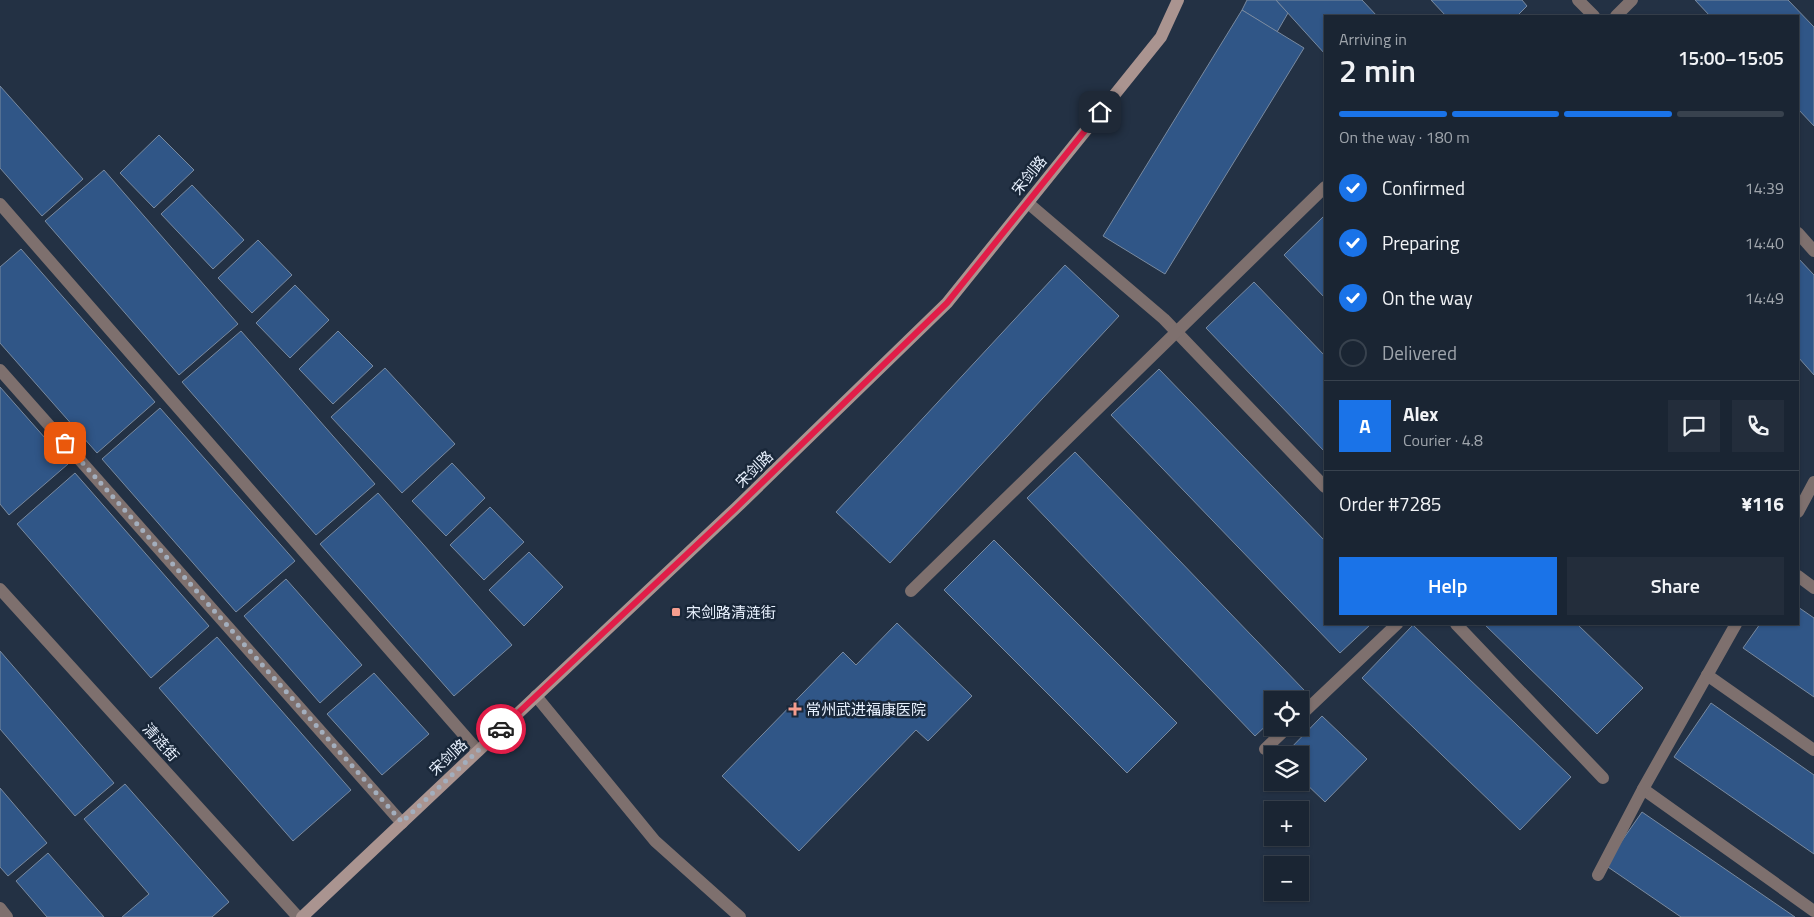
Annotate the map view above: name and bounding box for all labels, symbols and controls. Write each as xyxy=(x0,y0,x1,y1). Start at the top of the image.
text: Arriving in xyxy=(1339,27,1407,51)
text: 15:00–15:05 xyxy=(1678,43,1784,72)
text: 2 min xyxy=(1339,46,1416,94)
pin xyxy=(1079,91,1121,133)
icon: home xyxy=(1086,98,1114,126)
text: On the way · 180 m xyxy=(1339,125,1470,149)
street label: 宋剑路 xyxy=(1006,150,1052,200)
text: Confirmed xyxy=(1382,173,1465,202)
icon: check xyxy=(1339,174,1367,202)
text: 14:39 xyxy=(1745,176,1784,200)
text: Preparing xyxy=(1382,228,1459,257)
icon: check xyxy=(1339,229,1367,257)
text: 14:40 xyxy=(1745,231,1784,255)
text: On the way xyxy=(1382,283,1473,312)
icon: check xyxy=(1339,284,1367,312)
text: 14:49 xyxy=(1745,286,1784,310)
text: Delivered xyxy=(1382,338,1457,367)
text: Alex xyxy=(1403,399,1438,428)
button: chat xyxy=(1668,400,1720,452)
button: phone xyxy=(1732,400,1784,452)
text: A xyxy=(1359,411,1371,440)
pin xyxy=(44,422,86,464)
text: Courier · 4.8 xyxy=(1403,428,1483,452)
icon: bag xyxy=(51,429,79,457)
street label: 宋剑路 xyxy=(730,445,778,493)
text: Order #7285 xyxy=(1339,489,1441,518)
text: ¥116 xyxy=(1741,489,1784,518)
button: Help xyxy=(1339,557,1557,615)
button: Share xyxy=(1567,557,1784,615)
place label: 宋剑路清涟街 xyxy=(686,601,776,624)
marker: 宋剑路清涟街 xyxy=(670,606,682,618)
map controls xyxy=(1264,691,1309,901)
button: locate xyxy=(1264,691,1309,736)
place label: 常州武进福康医院 xyxy=(806,698,926,721)
marker: 常州武进福康医院 xyxy=(788,702,802,716)
courier xyxy=(476,704,526,754)
icon: car xyxy=(487,715,515,743)
street label: 清涟街 xyxy=(137,718,185,766)
street label: 宋剑路 xyxy=(424,733,472,781)
button: layers xyxy=(1264,746,1309,791)
button: + xyxy=(1264,801,1309,846)
button: − xyxy=(1264,856,1309,901)

